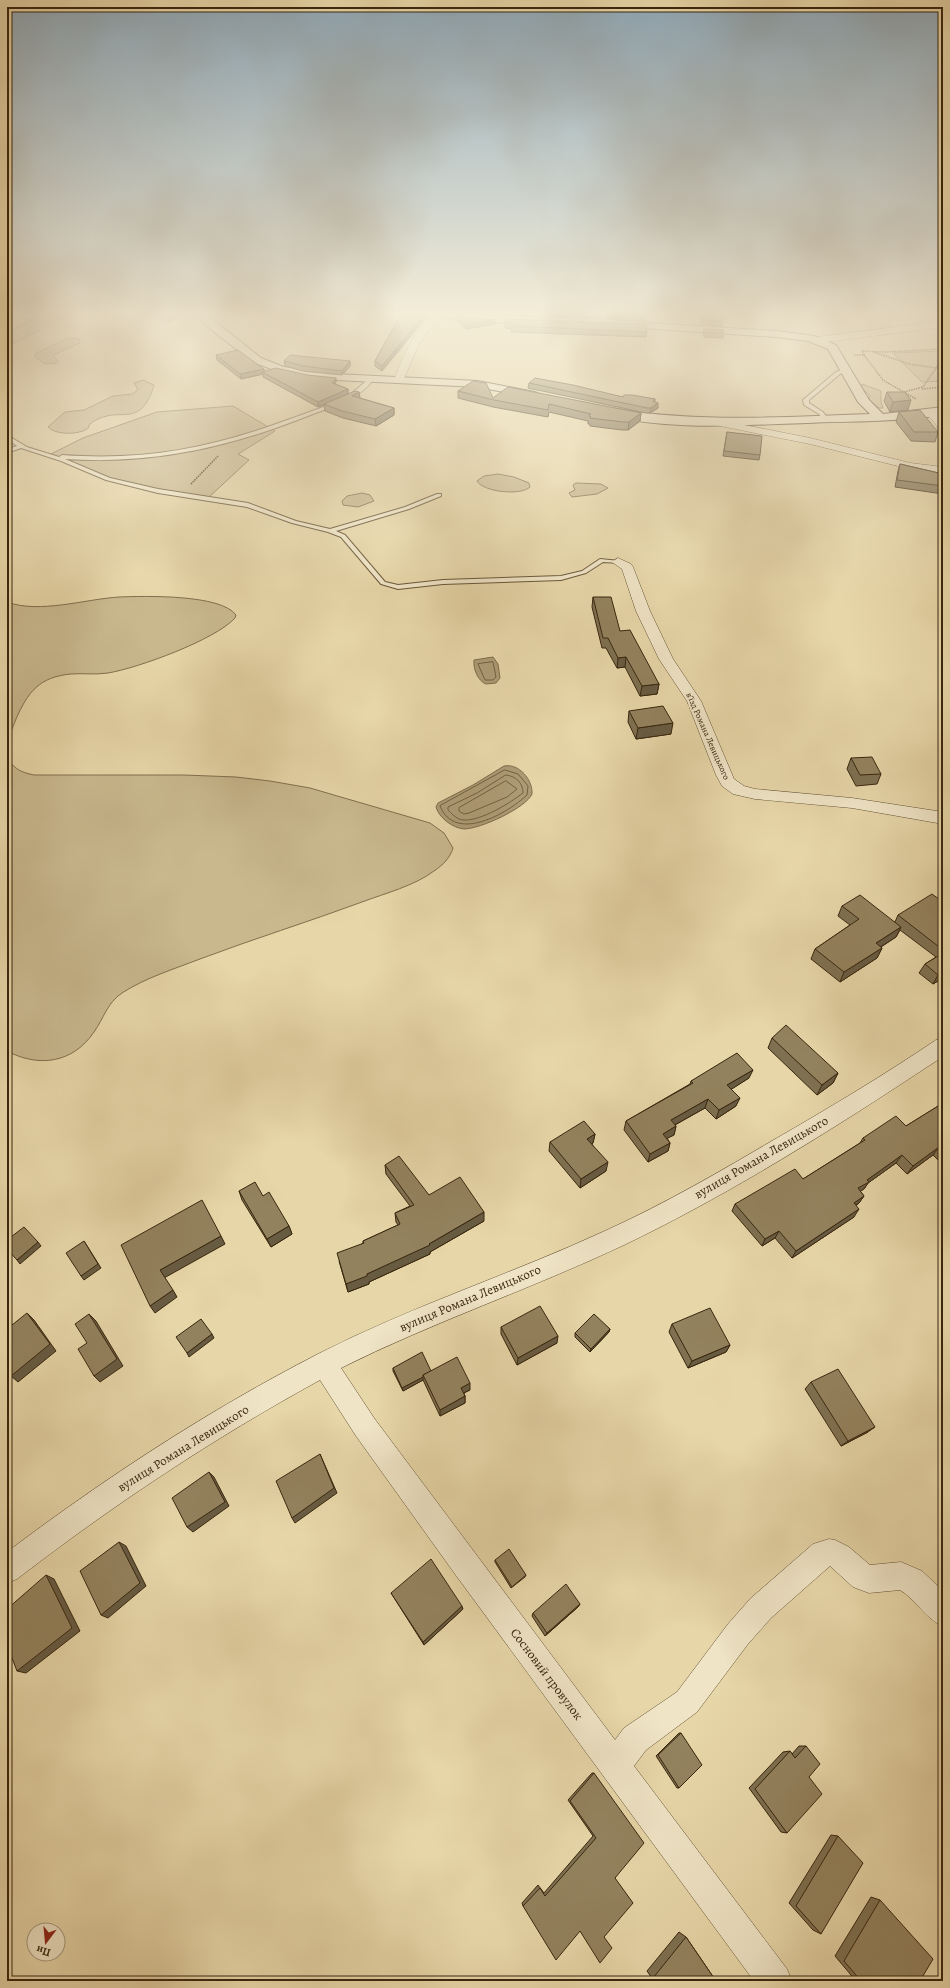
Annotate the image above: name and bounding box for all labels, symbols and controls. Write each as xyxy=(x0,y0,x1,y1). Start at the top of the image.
street label: в’їзд Романа Левицького xyxy=(683,690,733,782)
street label: вулиця Романа Левицького xyxy=(691,1111,831,1202)
street label: вулиця Романа Левицького xyxy=(397,1260,544,1336)
street label: вулиця Романа Левицького xyxy=(114,1400,252,1496)
street label: Сосновий провулок xyxy=(507,1625,587,1724)
north arrow xyxy=(26,1922,66,1962)
text: Пн xyxy=(34,1942,52,1960)

